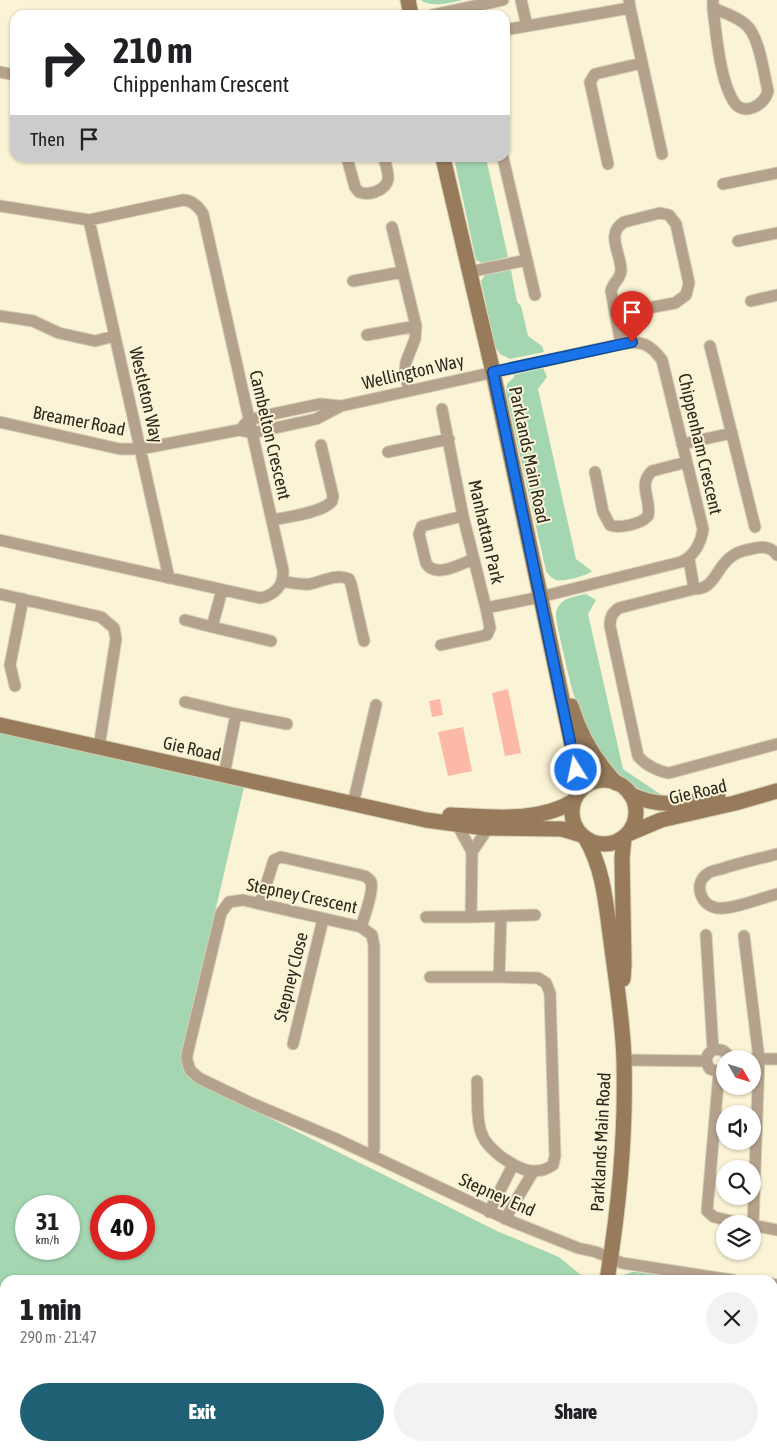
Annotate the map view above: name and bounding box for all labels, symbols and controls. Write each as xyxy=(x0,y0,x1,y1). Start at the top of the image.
icon: right xyxy=(30,30,95,95)
text: 210 m xyxy=(113,30,192,70)
text: Chippenham Crescent xyxy=(113,71,289,97)
icon: arrive xyxy=(75,125,103,153)
text: Then xyxy=(30,128,65,150)
pin xyxy=(611,291,653,342)
icon: arrive xyxy=(618,298,646,326)
street label: Westleton Way xyxy=(125,345,168,445)
street label: Wellington Way xyxy=(360,350,466,393)
street label: Cambelton Crescent xyxy=(245,368,296,502)
street label: Chippenham Crescent xyxy=(674,371,727,516)
street label: Parklands Main Road xyxy=(505,385,554,525)
street label: Breamer Road xyxy=(31,401,127,440)
street label: Manhattan Park xyxy=(464,478,509,586)
street label: Gie Road xyxy=(161,732,223,765)
position arrow xyxy=(549,743,601,795)
street label: Gie Road xyxy=(667,775,729,808)
street label: Stepney Crescent xyxy=(245,874,359,917)
street label: Stepney Close xyxy=(269,930,312,1024)
north arrow xyxy=(716,1050,761,1095)
map controls xyxy=(716,1050,761,1260)
street label: Parklands Main Road xyxy=(586,1072,615,1212)
button: sound xyxy=(716,1105,761,1150)
button: search xyxy=(716,1160,761,1205)
street label: Stepney End xyxy=(456,1169,538,1221)
speed limit sign: 40 xyxy=(90,1195,155,1260)
text: 31 xyxy=(36,1207,59,1235)
button: layers xyxy=(716,1215,761,1260)
text: km/h xyxy=(36,1233,59,1247)
text: 1 min xyxy=(20,1292,81,1326)
button: close xyxy=(706,1292,758,1344)
text: 290 m · 21:47 xyxy=(20,1328,97,1346)
button: Exit xyxy=(20,1383,384,1441)
button: Share xyxy=(394,1383,758,1441)

